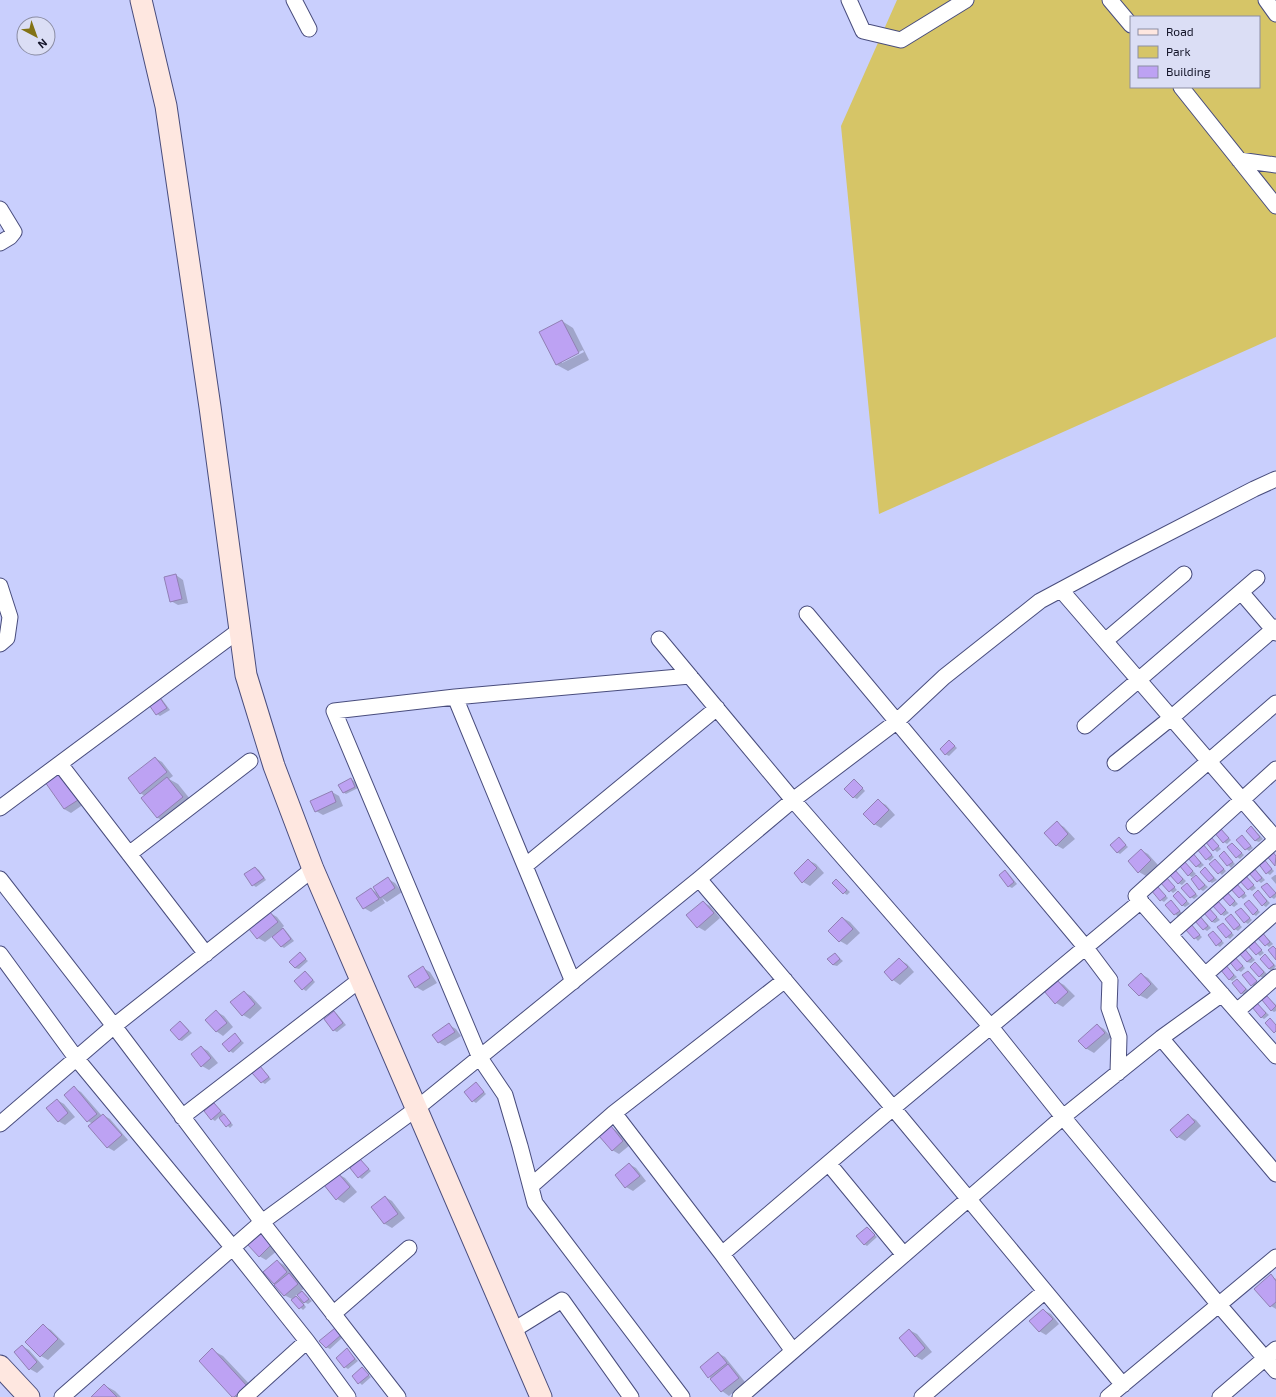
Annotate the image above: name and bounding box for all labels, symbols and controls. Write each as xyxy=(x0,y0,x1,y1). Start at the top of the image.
north arrow xyxy=(16,16,56,56)
legend xyxy=(1130,16,1260,88)
text: Road xyxy=(1166,24,1194,38)
text: N xyxy=(36,36,50,51)
text: Park xyxy=(1166,44,1191,58)
text: Building xyxy=(1166,64,1211,78)

